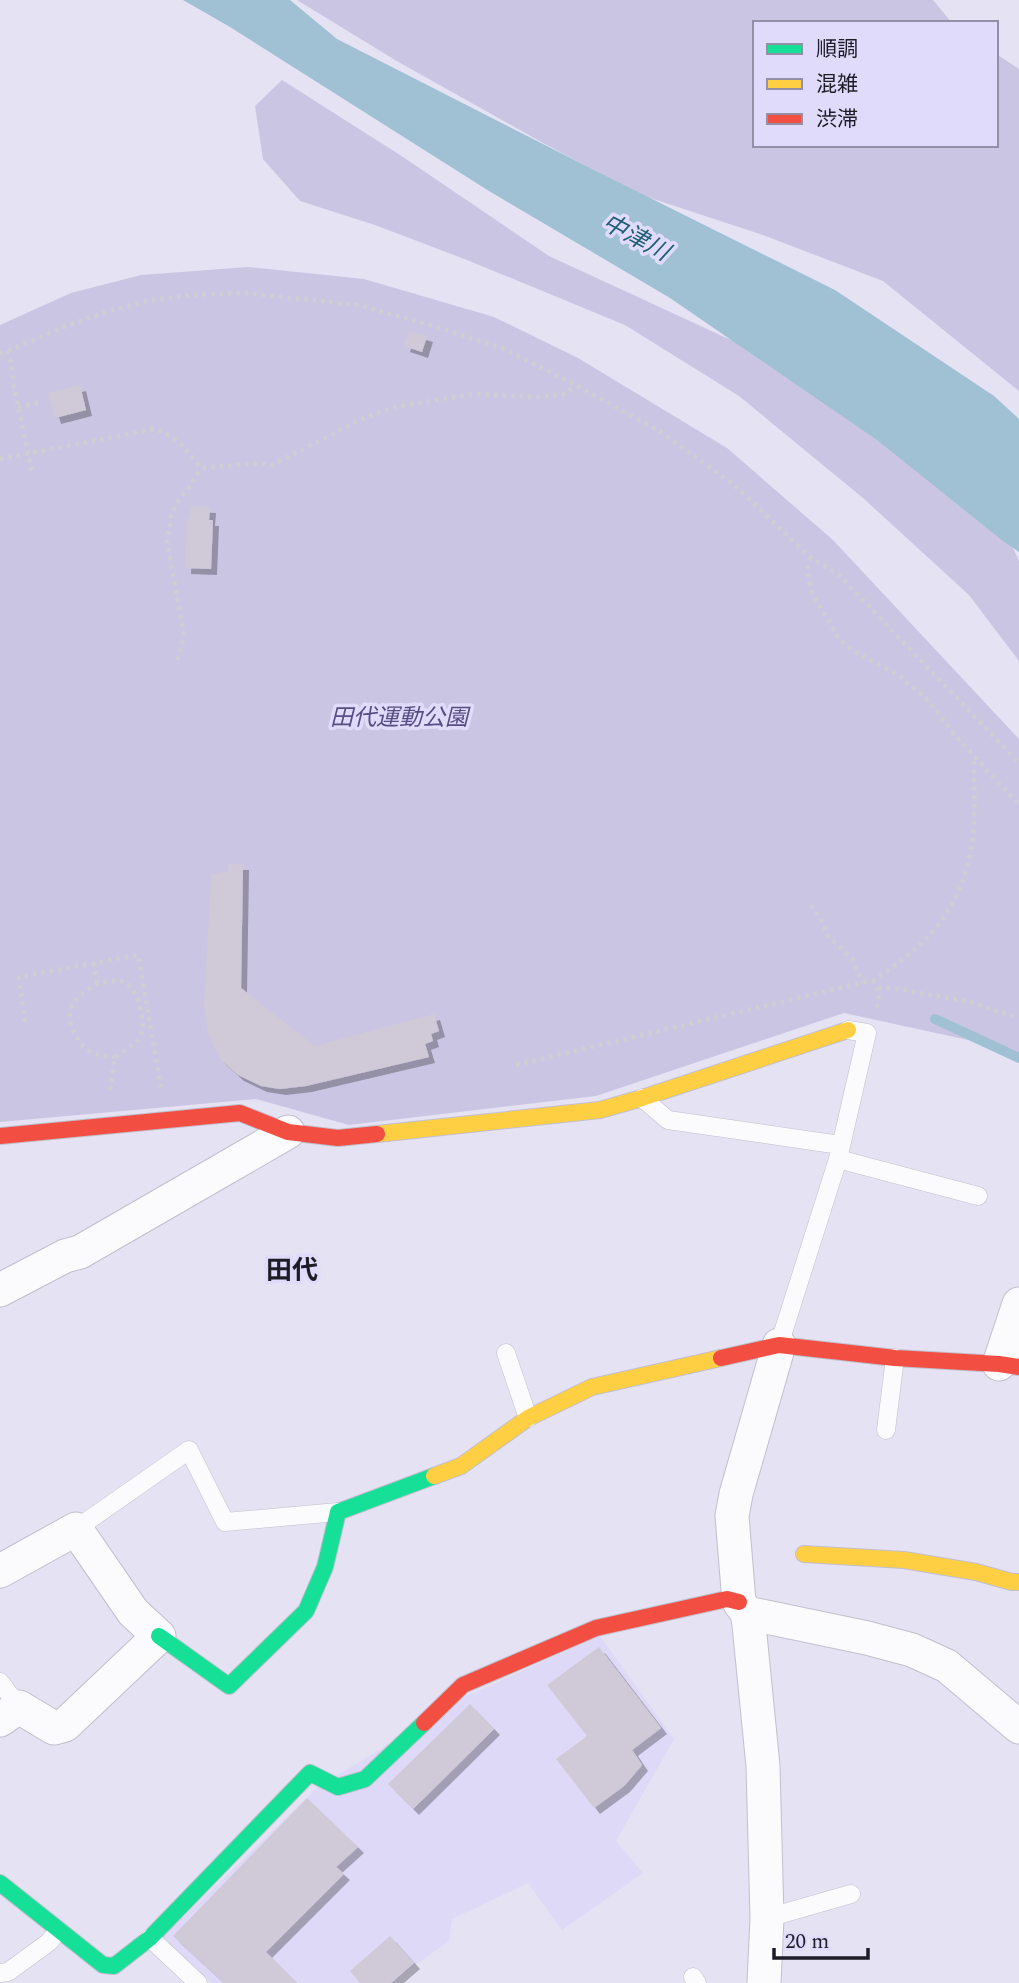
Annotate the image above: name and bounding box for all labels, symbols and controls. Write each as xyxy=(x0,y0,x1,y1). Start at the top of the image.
legend xyxy=(753,21,998,147)
text: 順調 xyxy=(816,34,858,66)
text: 混雑 xyxy=(816,69,858,101)
text: 渋滞 xyxy=(816,104,858,136)
water label: 中津川 xyxy=(595,205,678,272)
park label: 田代運動公園 xyxy=(330,701,471,736)
district label: 田代 xyxy=(266,1251,318,1291)
scale bar xyxy=(774,1916,869,1960)
text: 20 m xyxy=(785,1926,829,1958)

